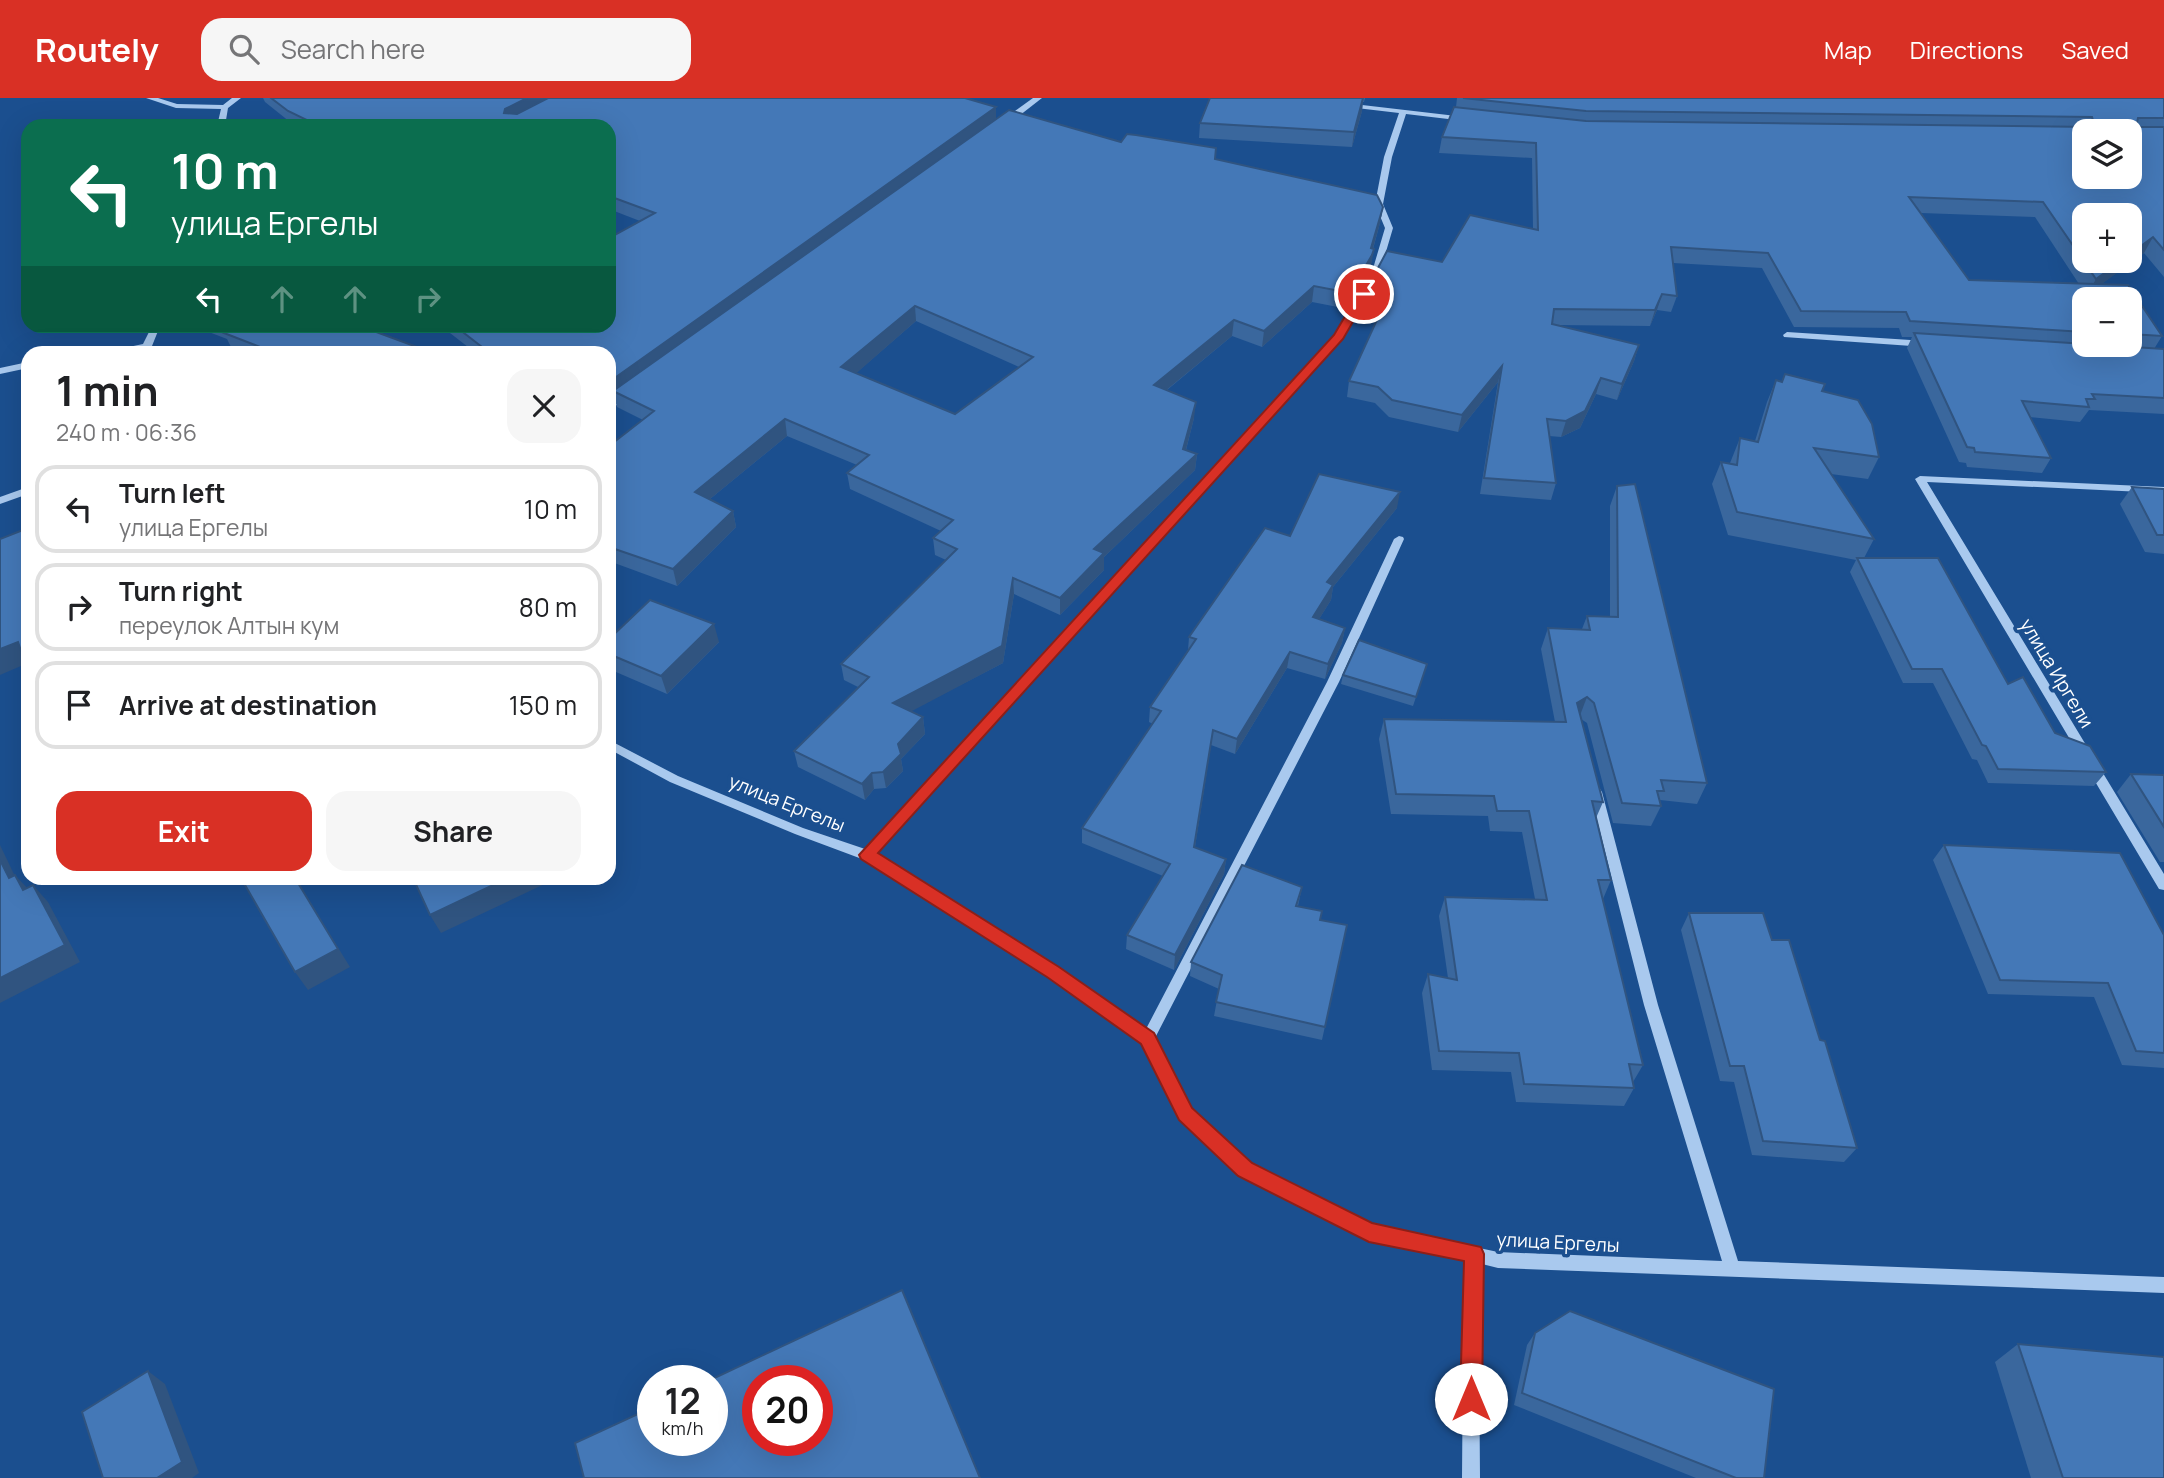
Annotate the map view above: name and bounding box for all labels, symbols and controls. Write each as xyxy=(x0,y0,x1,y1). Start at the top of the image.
search box xyxy=(201,18,691,81)
text: Routely xyxy=(35,27,159,72)
icon: search xyxy=(225,30,263,68)
text: Search here xyxy=(281,31,425,67)
text: Map xyxy=(1824,33,1872,66)
text: Directions xyxy=(1910,33,2023,66)
text: Saved xyxy=(2061,33,2129,66)
map controls xyxy=(2072,119,2142,357)
button: layers xyxy=(2072,119,2142,189)
text: 10 m xyxy=(171,137,279,204)
icon: left xyxy=(56,147,147,238)
text: улица Ергелы xyxy=(171,201,378,245)
button: + xyxy=(2072,203,2142,273)
pin xyxy=(1334,264,1394,324)
icon: arrive xyxy=(1345,275,1383,313)
icon: left xyxy=(190,280,228,318)
icon: ahead xyxy=(263,280,301,318)
icon: ahead xyxy=(336,280,374,318)
icon: right xyxy=(409,280,447,318)
button: − xyxy=(2072,287,2142,357)
text: 1 min xyxy=(56,361,159,419)
button: close xyxy=(507,369,581,443)
text: 240 m · 06:36 xyxy=(56,416,197,448)
text: Turn left xyxy=(119,475,226,511)
icon: left xyxy=(60,490,98,528)
text: 10 m xyxy=(524,491,577,527)
text: улица Ергелы xyxy=(119,511,268,543)
text: Turn right xyxy=(119,573,243,609)
icon: right xyxy=(60,588,98,626)
text: 80 m xyxy=(519,589,577,625)
text: переулок Алтын кум xyxy=(119,609,339,641)
street label: улица Иргели xyxy=(2014,613,2100,733)
icon: arrive xyxy=(60,686,98,724)
text: Arrive at destination xyxy=(119,687,377,723)
text: 150 m xyxy=(509,687,577,723)
street label: улица Ергелы xyxy=(725,768,849,838)
button: Exit xyxy=(56,791,312,871)
button: Share xyxy=(326,791,581,871)
street label: улица Ергелы xyxy=(1496,1226,1620,1258)
position arrow xyxy=(1434,1362,1508,1436)
speed limit sign: 20 xyxy=(742,1365,833,1456)
text: 12 xyxy=(664,1377,701,1425)
text: km/h xyxy=(662,1416,703,1440)

